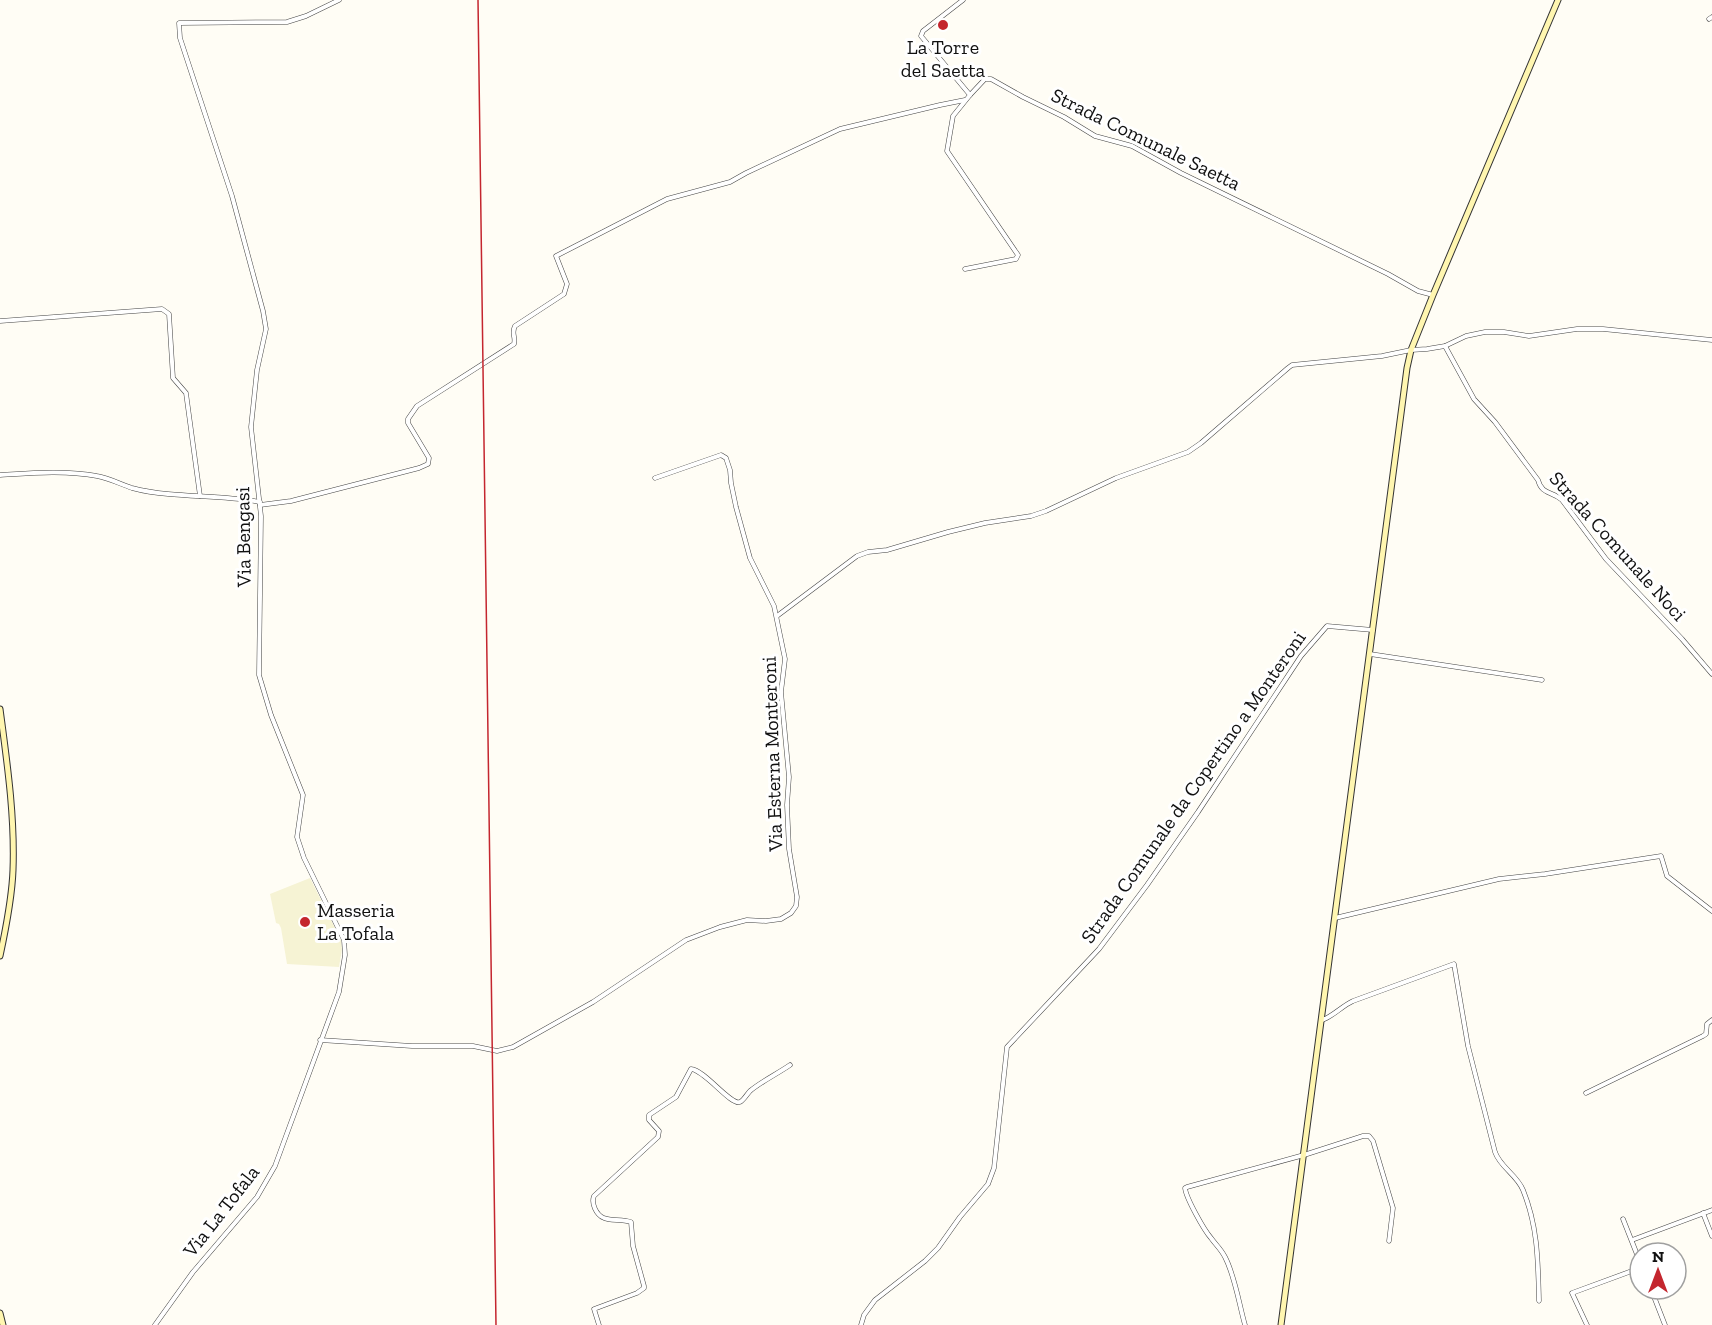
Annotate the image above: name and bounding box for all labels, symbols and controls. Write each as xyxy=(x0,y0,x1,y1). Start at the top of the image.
marker: La Torre del Saetta xyxy=(936,18,950,32)
place label: La Torre del Saetta xyxy=(901,35,986,82)
street label: Strada Comunale Saetta xyxy=(1047,83,1245,195)
street label: Strada Comunale Noci xyxy=(1545,466,1692,626)
street label: Via Bengasi xyxy=(230,486,256,588)
street label: Strada Comunale da Copertino a Monteroni xyxy=(1075,626,1311,948)
street label: Via Esterna Monteroni xyxy=(757,656,787,853)
place label: Masseria La Tofala xyxy=(317,898,395,945)
marker: Masseria La Tofala xyxy=(298,915,312,929)
street label: Via La Tofala xyxy=(177,1160,264,1262)
north arrow xyxy=(1628,1241,1688,1301)
text: N xyxy=(1652,1247,1664,1266)

